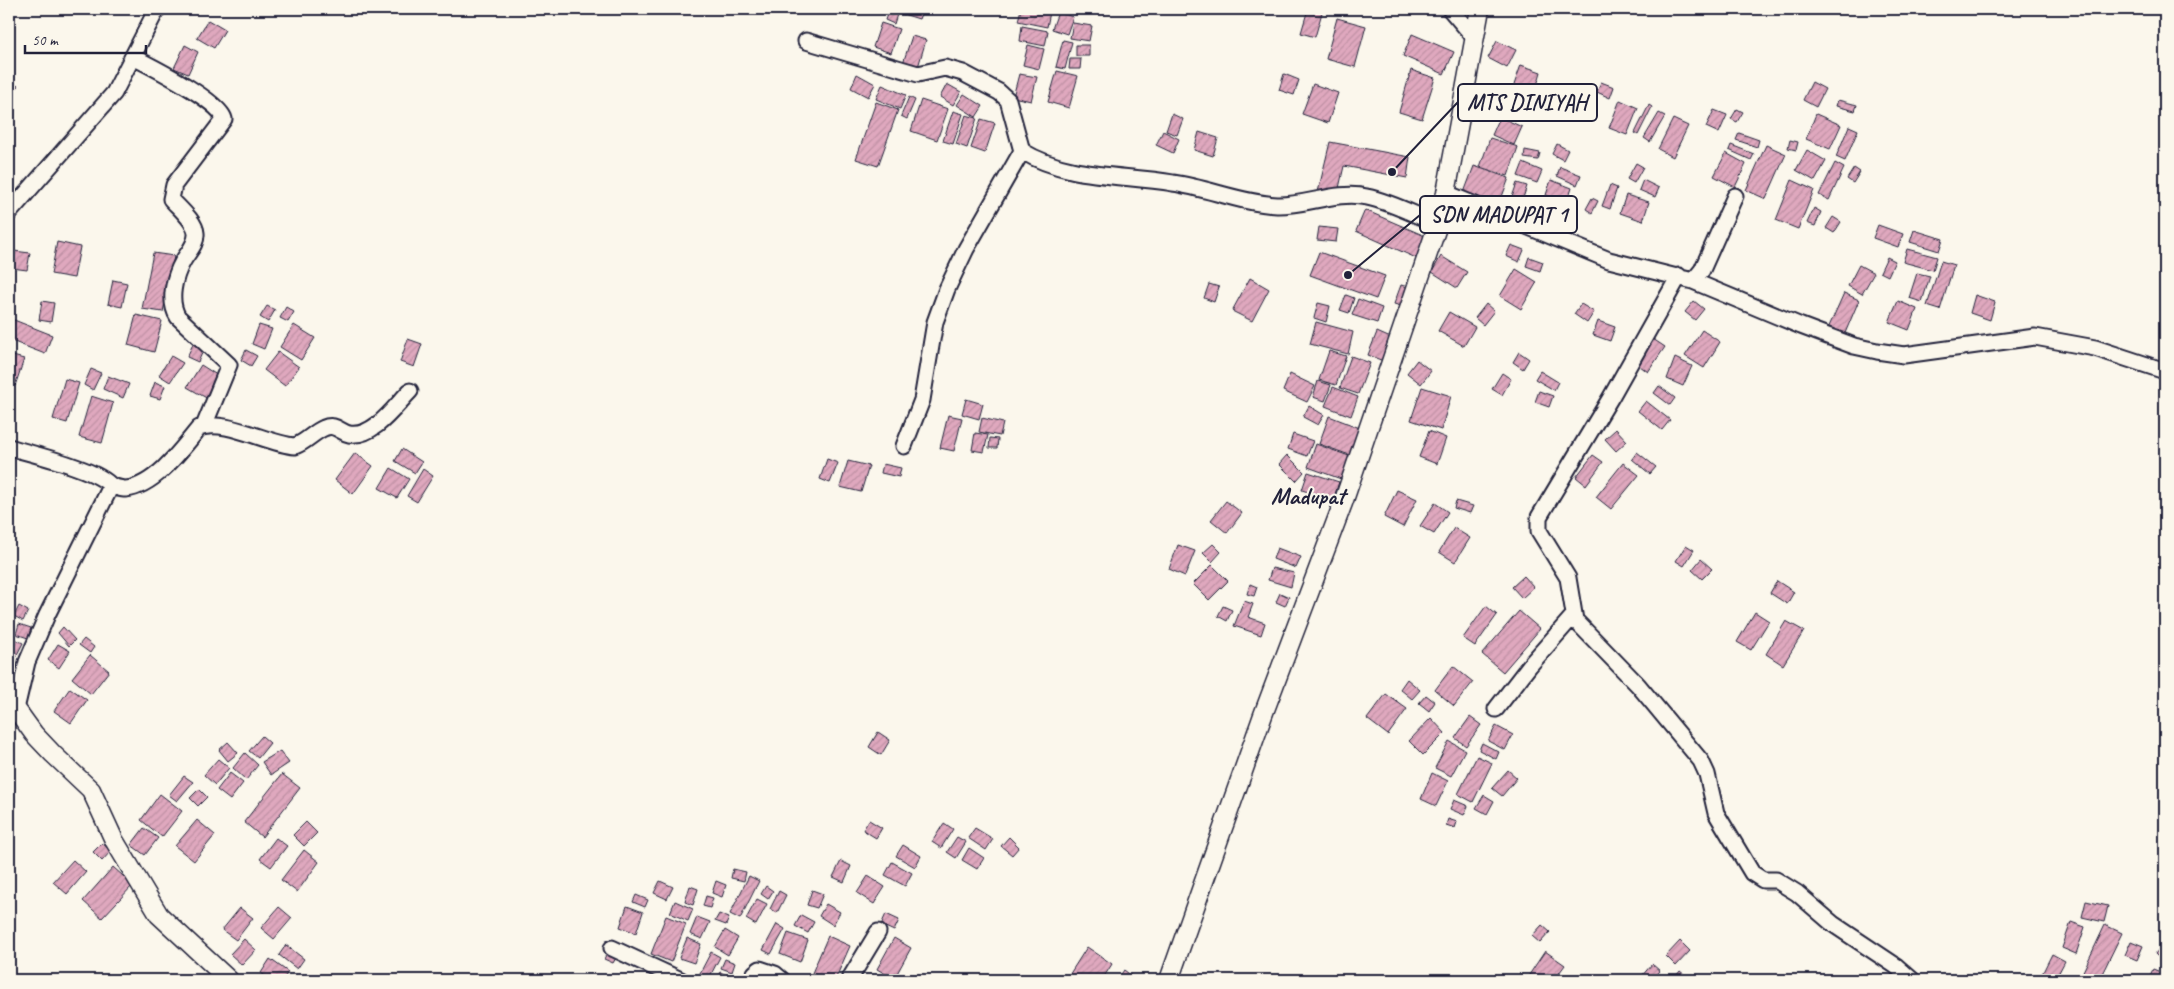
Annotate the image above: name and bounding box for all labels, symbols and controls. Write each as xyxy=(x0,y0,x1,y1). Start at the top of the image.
scale bar xyxy=(25,22,146,54)
text: 50 m xyxy=(32,31,59,50)
callout: MTS DINIYAH xyxy=(1458,84,1597,121)
text: MTS DINIYAH xyxy=(1467,89,1591,117)
callout: SDN MADUPAT 1 xyxy=(1420,196,1577,233)
text: SDN MADUPAT 1 xyxy=(1430,201,1570,229)
district label: Madupat xyxy=(1271,481,1349,511)

